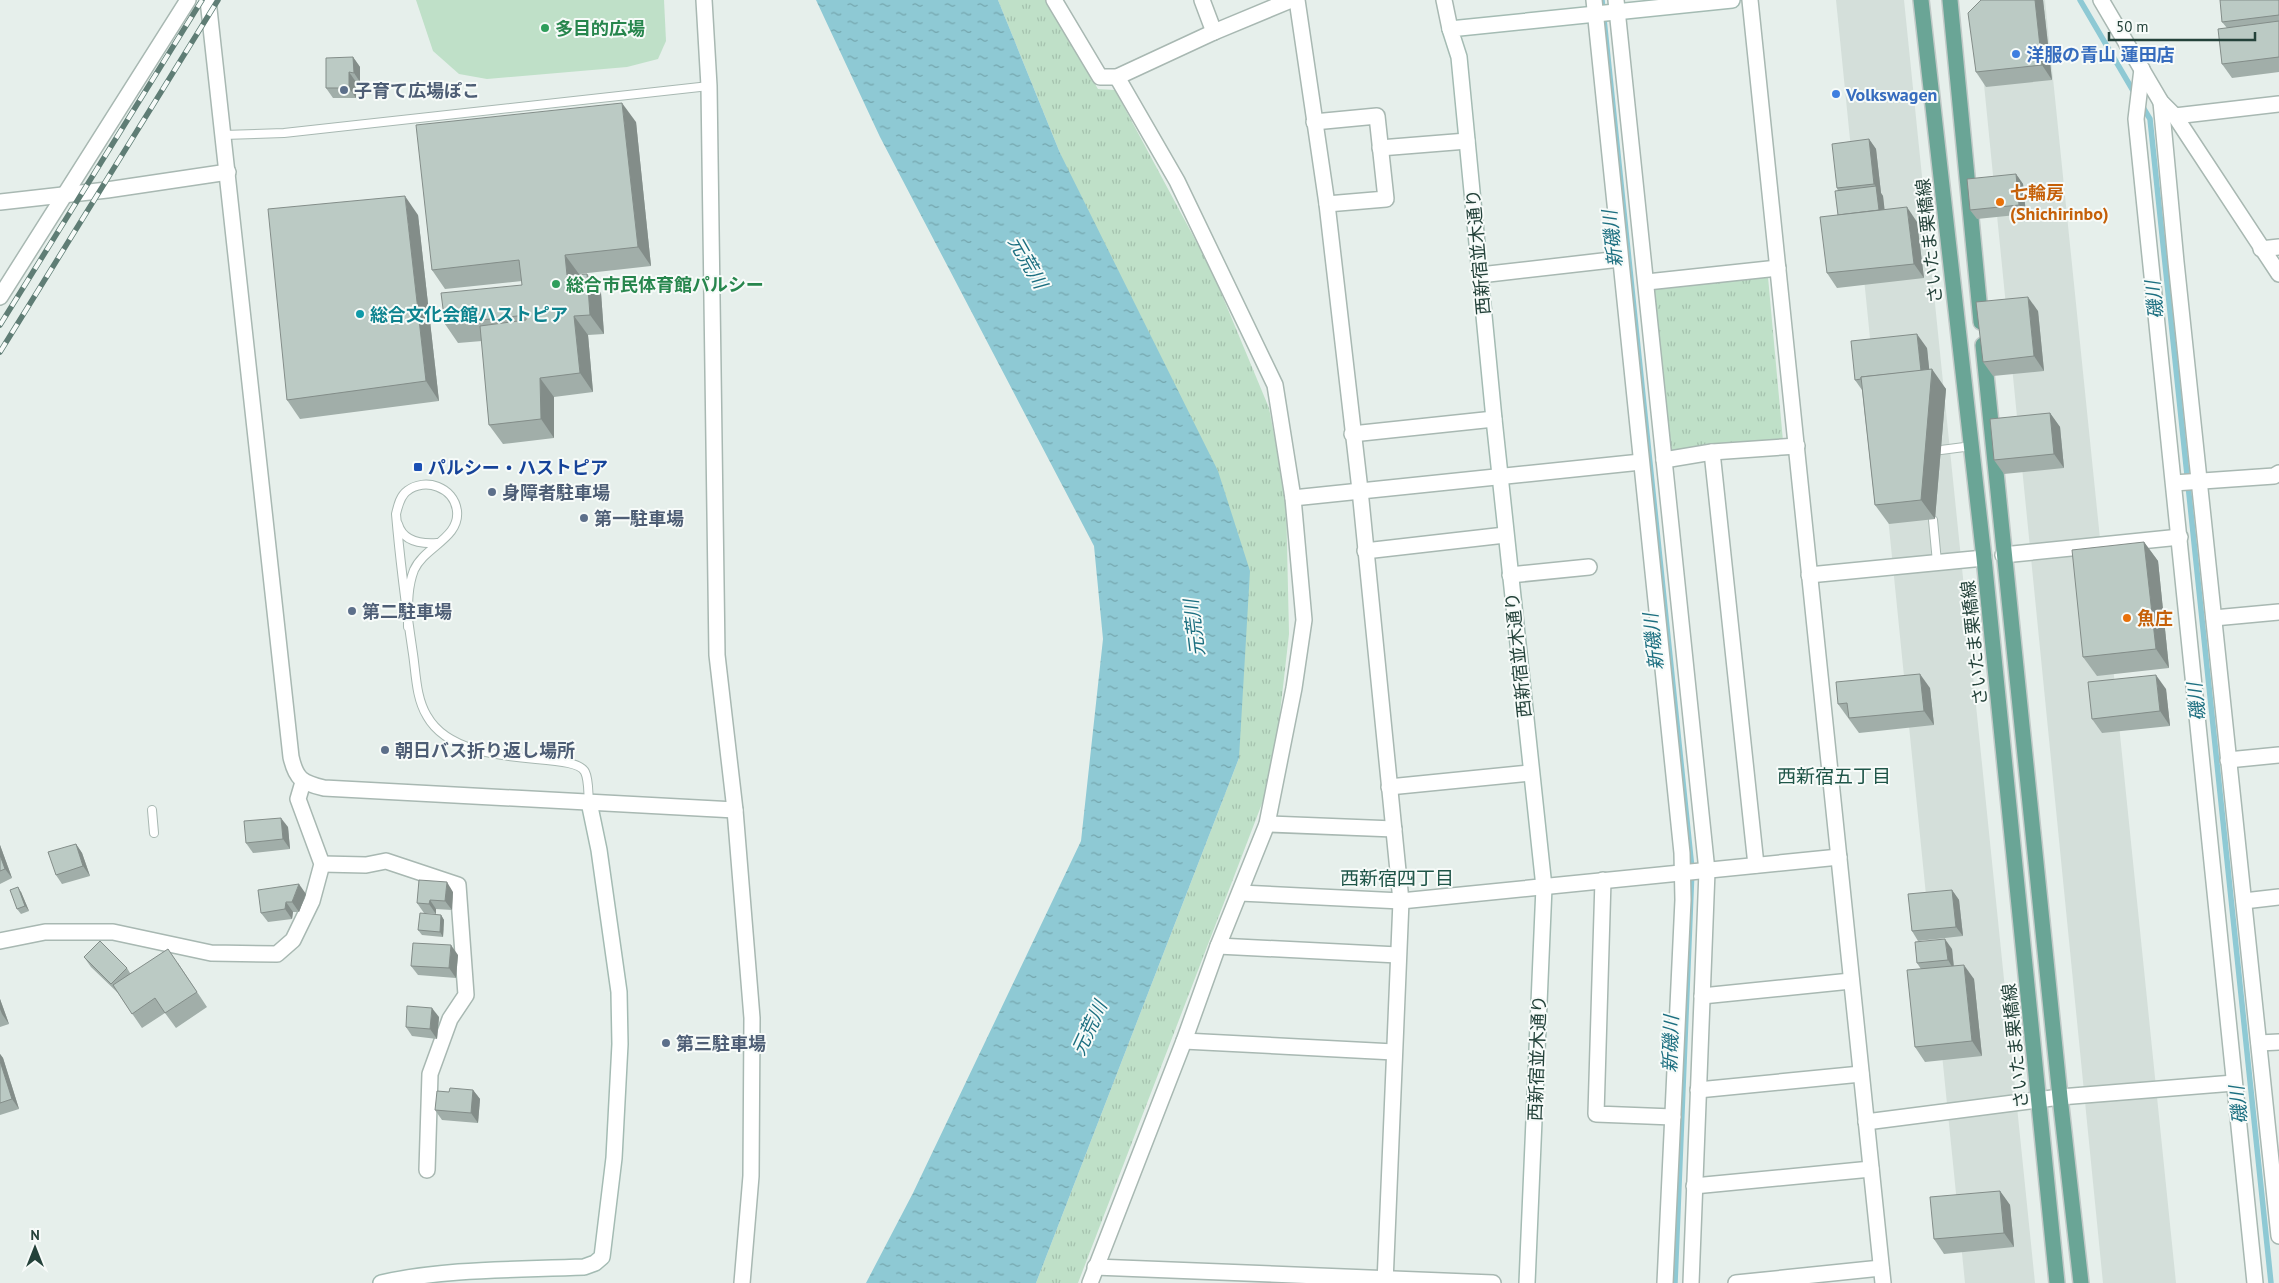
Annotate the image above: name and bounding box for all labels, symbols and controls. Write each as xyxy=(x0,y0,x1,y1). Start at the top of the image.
scale bar xyxy=(2109,10,2255,42)
place label: 多目的広場 xyxy=(555,17,645,40)
text: 50 m xyxy=(2116,17,2149,36)
marker: 多目的広場 xyxy=(539,22,551,34)
place label: 洋服の青山 蓮田店 xyxy=(2026,43,2175,66)
marker: 洋服の青山 蓮田店 xyxy=(2010,48,2022,60)
place label: 子育て広場ぽこ xyxy=(354,79,480,102)
place label: Volkswagen xyxy=(1845,83,1937,106)
marker: 子育て広場ぽこ xyxy=(338,84,350,96)
marker: Volkswagen xyxy=(1830,88,1842,100)
street label: さいたま栗橋線 xyxy=(1911,177,1947,305)
place label: 七輪房 (Shichirinbo) xyxy=(2010,181,2109,225)
street label: 西新宿並木通り xyxy=(1461,188,1495,316)
marker: 七輪房 (Shichirinbo) xyxy=(1994,196,2006,208)
water label: 新磯川 xyxy=(1597,207,1627,269)
water label: 元荒川 xyxy=(1003,231,1054,294)
place label: 総合市民体育館パルシー xyxy=(566,273,764,296)
marker: 総合市民体育館パルシー xyxy=(550,278,562,290)
water label: 磯川 xyxy=(2140,278,2168,320)
place label: 総合文化会館ハストピア xyxy=(370,303,568,326)
marker: 総合文化会館ハストピア xyxy=(354,308,366,320)
place label: パルシー・ハストピア xyxy=(428,456,608,479)
marker: パルシー・ハストピア xyxy=(412,461,424,473)
place label: 身障者駐車場 xyxy=(502,481,610,504)
marker: 身障者駐車場 xyxy=(486,486,498,498)
place label: 第一駐車場 xyxy=(594,507,684,530)
marker: 第一駐車場 xyxy=(578,512,590,524)
street label: さいたま栗橋線 xyxy=(1956,579,1992,707)
street label: 西新宿並木通り xyxy=(1500,591,1536,719)
water label: 元荒川 xyxy=(1178,596,1209,658)
place label: 第二駐車場 xyxy=(362,600,452,623)
marker: 第二駐車場 xyxy=(346,605,358,617)
place label: 魚庄 xyxy=(2137,607,2173,630)
water label: 新磯川 xyxy=(1638,610,1668,672)
marker: 魚庄 xyxy=(2121,612,2133,624)
water label: 磯川 xyxy=(2182,680,2210,722)
place label: 朝日バス折り返し場所 xyxy=(395,739,575,762)
marker: 朝日バス折り返し場所 xyxy=(379,744,391,756)
district label: 西新宿五丁目 xyxy=(1777,764,1891,788)
district label: 西新宿四丁目 xyxy=(1340,866,1454,890)
street label: さいたま栗橋線 xyxy=(1997,982,2033,1110)
water label: 元荒川 xyxy=(1066,995,1113,1059)
street label: 西新宿並木通り xyxy=(1523,995,1551,1121)
water label: 新磯川 xyxy=(1657,1013,1683,1073)
place label: 第三駐車場 xyxy=(676,1032,766,1055)
marker: 第三駐車場 xyxy=(660,1037,672,1049)
water label: 磯川 xyxy=(2224,1083,2252,1125)
north arrow xyxy=(10,1223,60,1273)
text: N xyxy=(30,1226,40,1244)

